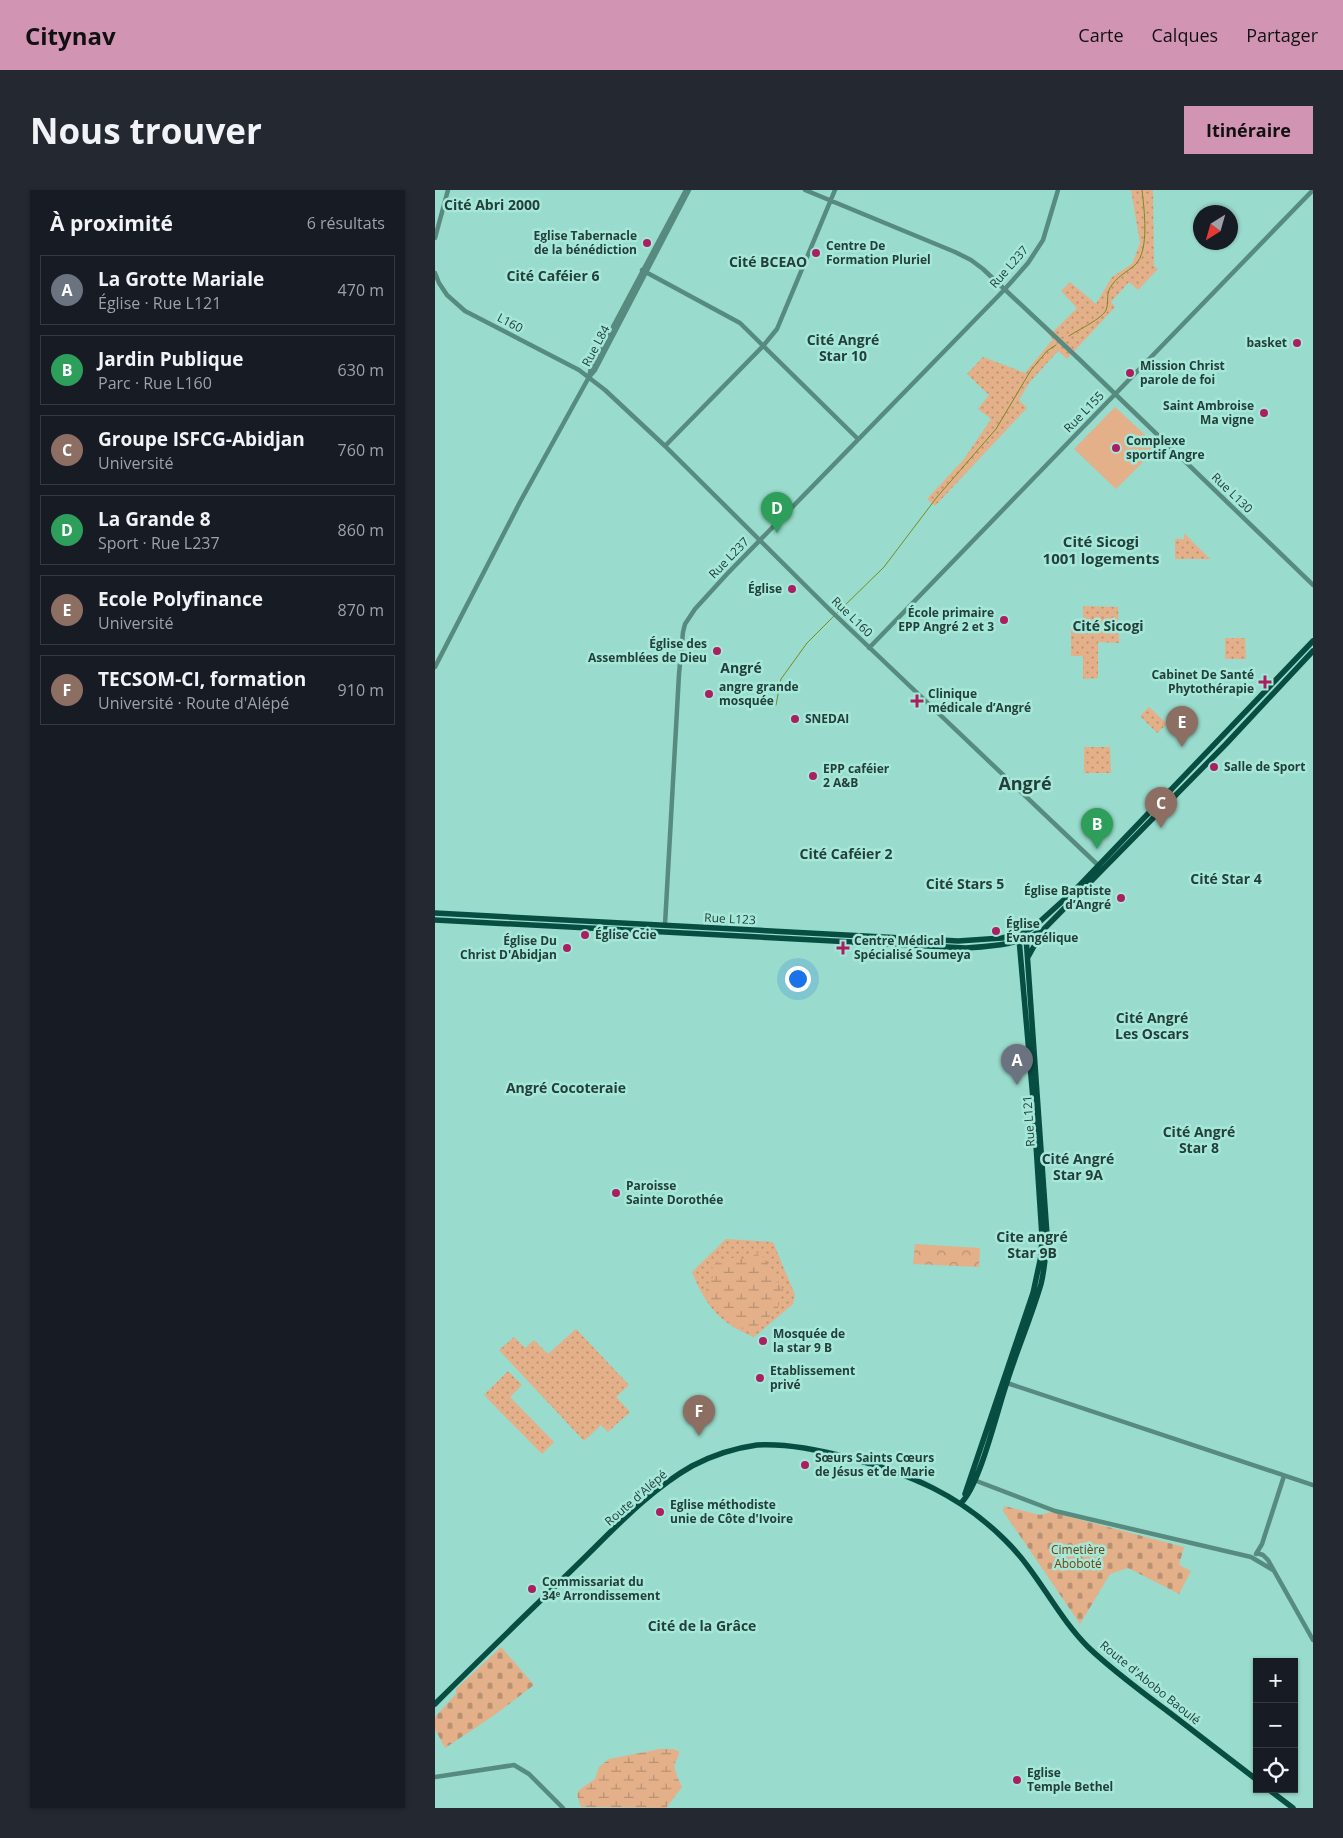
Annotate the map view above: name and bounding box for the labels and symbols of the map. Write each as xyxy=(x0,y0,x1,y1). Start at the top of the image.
district label: Cité Abri 2000 xyxy=(444,195,540,214)
north arrow xyxy=(1193,205,1238,250)
place label: Eglise Tabernacle de la bénédiction xyxy=(534,227,637,258)
marker: Eglise Tabernacle de la bénédiction xyxy=(641,237,653,249)
place label: Centre De Formation Pluriel xyxy=(826,237,931,268)
street label: Rue L237 xyxy=(985,242,1032,292)
marker: Centre De Formation Pluriel xyxy=(810,247,822,259)
district label: Cité BCEAO xyxy=(729,252,807,271)
district label: Cité Caféier 6 xyxy=(507,266,599,285)
street label: L160 xyxy=(494,309,526,336)
street label: Rue L84 xyxy=(578,322,614,369)
district label: Cité Angré Star 10 xyxy=(807,330,879,365)
place label: basket xyxy=(1246,334,1287,351)
marker: basket xyxy=(1291,337,1303,349)
place label: Mission Christ parole de foi xyxy=(1140,357,1225,388)
marker: Mission Christ parole de foi xyxy=(1124,367,1136,379)
street label: Rue L155 xyxy=(1060,387,1108,436)
place label: Saint Ambroise Ma vigne xyxy=(1163,397,1254,428)
marker: Saint Ambroise Ma vigne xyxy=(1258,407,1270,419)
place label: Complexe sportif Angre xyxy=(1126,432,1205,463)
marker: Complexe sportif Angre xyxy=(1110,442,1122,454)
street label: Rue L130 xyxy=(1208,469,1257,517)
pin: D xyxy=(761,492,793,533)
district label: Cité Sicogi 1001 logements xyxy=(1043,531,1159,568)
street label: Rue L237 xyxy=(705,533,753,582)
place label: Église xyxy=(748,580,782,597)
marker: Église xyxy=(786,583,798,595)
street label: Rue L160 xyxy=(828,593,877,641)
place label: École primaire EPP Angré 2 et 3 xyxy=(898,604,994,635)
marker: École primaire EPP Angré 2 et 3 xyxy=(998,614,1010,626)
district label: Cité Sicogi xyxy=(1072,616,1144,635)
place label: Église des Assemblées de Dieu xyxy=(588,635,707,666)
marker: Église des Assemblées de Dieu xyxy=(711,645,723,657)
district label: Angré xyxy=(720,658,762,677)
place label: Cabinet De Santé Phytothérapie xyxy=(1151,666,1254,697)
marker: Cabinet De Santé Phytothérapie xyxy=(1258,675,1272,689)
place label: angre grande mosquée xyxy=(719,678,799,709)
place label: Clinique médicale d’Angré xyxy=(928,685,1031,716)
marker: angre grande mosquée xyxy=(703,688,715,700)
marker: Clinique médicale d’Angré xyxy=(910,694,924,708)
pin: E xyxy=(1166,706,1198,747)
place label: SNEDAI xyxy=(805,710,849,727)
marker: SNEDAI xyxy=(789,713,801,725)
place label: Salle de Sport xyxy=(1224,758,1305,775)
place label: EPP caféier 2 A&B xyxy=(823,760,890,791)
marker: Salle de Sport xyxy=(1208,761,1220,773)
marker: EPP caféier 2 A&B xyxy=(807,770,819,782)
district label: Angré xyxy=(998,771,1052,795)
pin: C xyxy=(1145,787,1177,828)
pin: B xyxy=(1081,808,1113,849)
district label: Cité Caféier 2 xyxy=(800,844,892,863)
district label: Cité Star 4 xyxy=(1190,869,1262,888)
district label: Cité Stars 5 xyxy=(926,874,1004,893)
place label: Église Baptiste d’Angré xyxy=(1024,882,1111,913)
marker: Église Baptiste d’Angré xyxy=(1115,892,1127,904)
street label: Rue L123 xyxy=(704,909,756,928)
place label: Église Évangélique xyxy=(1006,915,1078,946)
marker: Église Évangélique xyxy=(990,925,1002,937)
place label: Église Ccie xyxy=(595,926,657,943)
marker: Église Ccie xyxy=(579,929,591,941)
place label: Église Du Christ D'Abidjan xyxy=(460,932,557,963)
place label: Centre Médical Spécialisé Soumeya xyxy=(854,932,971,963)
marker: Centre Médical Spécialisé Soumeya xyxy=(836,941,850,955)
marker: Église Du Christ D'Abidjan xyxy=(561,942,573,954)
your location xyxy=(785,966,811,992)
district label: Cité Angré Les Oscars xyxy=(1115,1008,1189,1043)
pin: A xyxy=(1001,1044,1033,1085)
district label: Angré Cocoteraie xyxy=(506,1078,626,1097)
street label: Rue L121 xyxy=(1018,1095,1039,1147)
district label: Cité Angré Star 8 xyxy=(1163,1122,1235,1157)
district label: Cité Angré Star 9A xyxy=(1042,1149,1114,1184)
place label: Paroisse Sainte Dorothée xyxy=(626,1177,723,1208)
marker: Paroisse Sainte Dorothée xyxy=(610,1187,622,1199)
district label: Cite angré Star 9B xyxy=(996,1227,1068,1262)
place label: Mosquée de la star 9 B xyxy=(773,1325,845,1356)
marker: Mosquée de la star 9 B xyxy=(757,1335,769,1347)
place label: Etablissement privé xyxy=(770,1362,855,1393)
marker: Etablissement privé xyxy=(754,1372,766,1384)
pin: F xyxy=(683,1395,715,1436)
place label: Sœurs Saints Cœurs de Jésus et de Marie xyxy=(815,1449,935,1480)
marker: Sœurs Saints Cœurs de Jésus et de Marie xyxy=(799,1459,811,1471)
street label: Route d'Alépé xyxy=(601,1466,671,1529)
place label: Eglise méthodiste unie de Côte d'Ivoire xyxy=(670,1496,793,1527)
marker: Eglise méthodiste unie de Côte d'Ivoire xyxy=(654,1506,666,1518)
park label: Cimetière Aboboté xyxy=(1051,1541,1105,1572)
place label: Commissariat du 34ᵉ Arrondissement xyxy=(542,1573,660,1604)
marker: Commissariat du 34ᵉ Arrondissement xyxy=(526,1583,538,1595)
district label: Cité de la Grâce xyxy=(648,1616,756,1635)
street label: Route d'Abobo Baoulé xyxy=(1097,1637,1204,1729)
place label: Eglise Temple Bethel xyxy=(1027,1764,1113,1795)
marker: Eglise Temple Bethel xyxy=(1011,1774,1023,1786)

